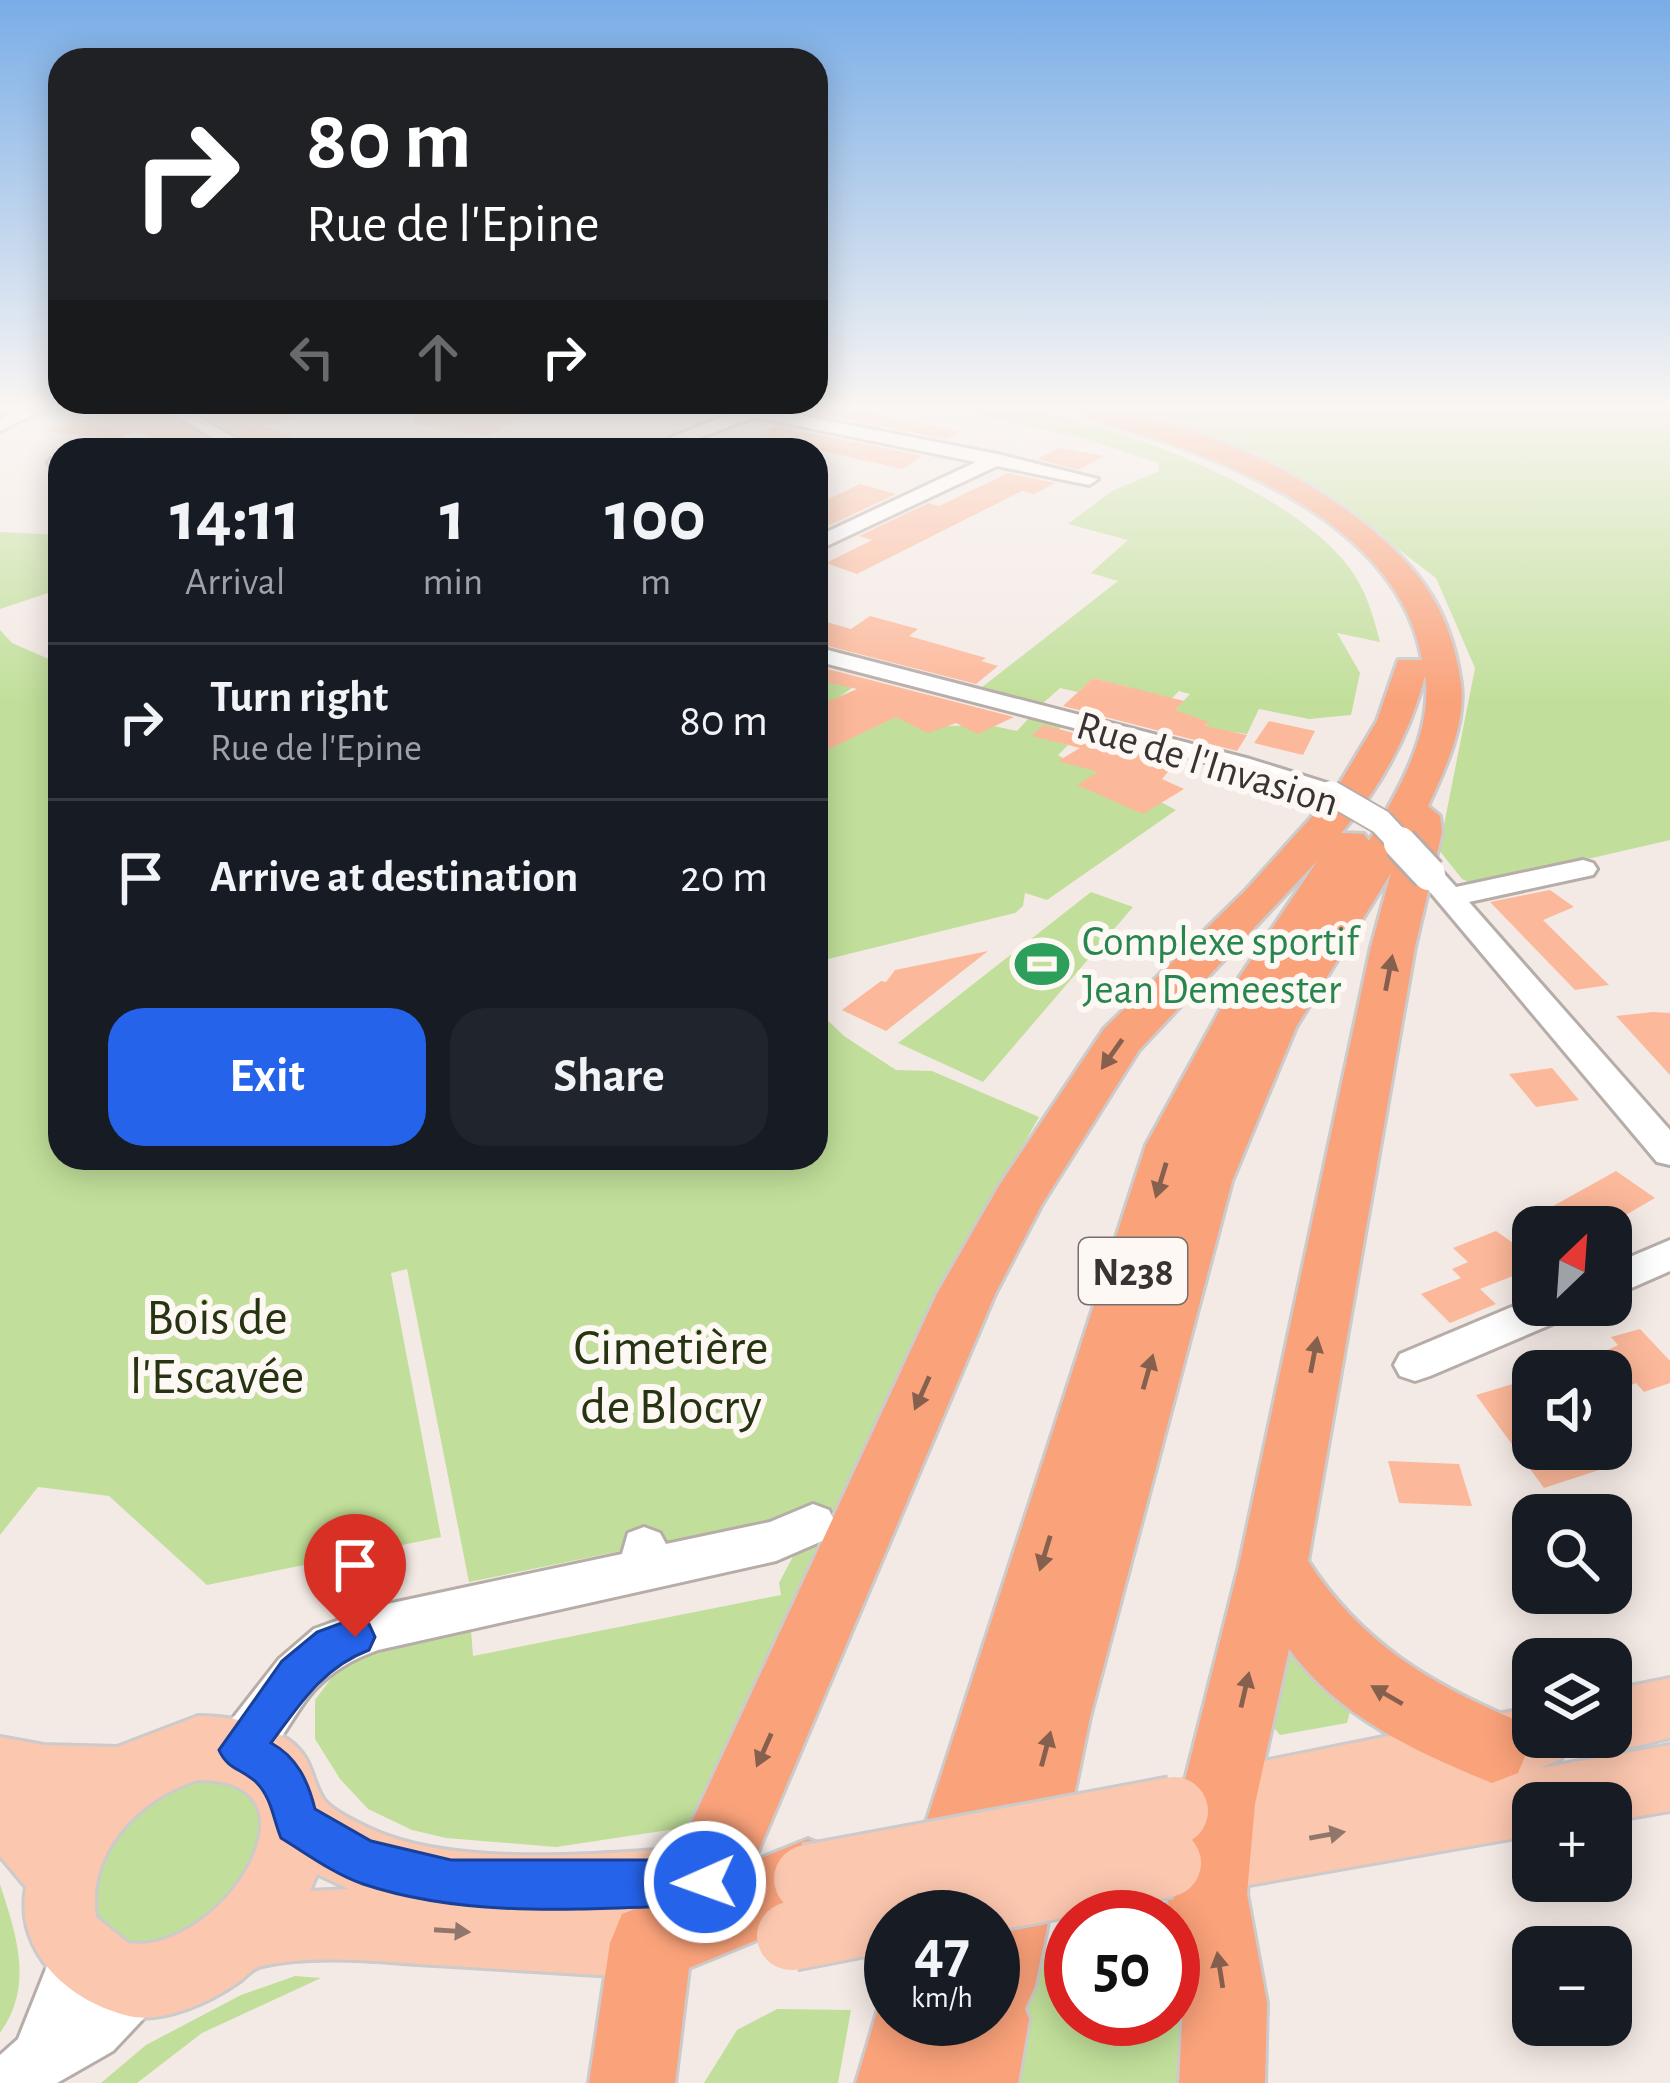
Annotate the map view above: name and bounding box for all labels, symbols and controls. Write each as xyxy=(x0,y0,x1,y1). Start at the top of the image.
icon: right xyxy=(108,96,264,252)
text: 80 m xyxy=(306,100,472,184)
text: Rue de l'Epine xyxy=(306,198,600,252)
icon: left xyxy=(279,324,345,390)
icon: ahead xyxy=(405,324,471,390)
icon: right xyxy=(531,324,597,390)
text: 14:11 xyxy=(170,481,300,553)
text: 1 xyxy=(440,481,466,553)
text: 100 xyxy=(605,481,706,553)
text: Arrival xyxy=(185,563,285,602)
text: min xyxy=(422,563,483,602)
text: m xyxy=(640,563,671,602)
text: Turn right xyxy=(210,675,388,720)
icon: right xyxy=(108,689,174,755)
text: 80 m xyxy=(679,699,768,744)
street label: Rue de l'Invasion xyxy=(1072,704,1343,824)
text: Rue de l'Epine xyxy=(210,729,422,768)
icon: arrive xyxy=(108,845,174,911)
text: Arrive at destination xyxy=(210,855,578,900)
text: 20 m xyxy=(680,855,768,900)
place label: Complexe sportif Jean Demeester xyxy=(1082,921,1361,1011)
sports icon: Complexe sportif Jean Demeester xyxy=(1013,935,1071,993)
one-way arrow xyxy=(1380,953,1399,991)
button: Exit xyxy=(108,1008,426,1146)
button: Share xyxy=(450,1008,768,1146)
one-way arrow xyxy=(1101,1037,1124,1070)
one-way arrow xyxy=(1151,1162,1170,1199)
north arrow xyxy=(1512,1206,1632,1326)
map controls xyxy=(1512,1206,1632,2046)
road number: N238 xyxy=(1079,1238,1187,1304)
park label: Bois de l'Escavée xyxy=(130,1293,304,1403)
park label: Cimetière de Blocry xyxy=(573,1323,769,1433)
one-way arrow xyxy=(1305,1336,1324,1374)
button: sound xyxy=(1512,1350,1632,1470)
one-way arrow xyxy=(1140,1354,1159,1391)
one-way arrow xyxy=(911,1376,931,1411)
button: search xyxy=(1512,1494,1632,1614)
pin xyxy=(304,1514,406,1637)
icon: arrive xyxy=(322,1532,388,1598)
one-way arrow xyxy=(1035,1535,1054,1571)
button: layers xyxy=(1512,1638,1632,1758)
one-way arrow xyxy=(1236,1671,1255,1709)
one-way arrow xyxy=(1370,1686,1404,1707)
one-way arrow xyxy=(1037,1730,1056,1767)
one-way arrow xyxy=(754,1732,773,1768)
button: + xyxy=(1512,1782,1632,1902)
position arrow xyxy=(642,1819,768,1945)
one-way arrow xyxy=(1309,1826,1346,1845)
speed limit sign: 50 xyxy=(1044,1890,1200,2046)
one-way arrow xyxy=(434,1922,472,1941)
text: 47 xyxy=(914,1923,970,1983)
button: − xyxy=(1512,1926,1632,2046)
one-way arrow xyxy=(1210,1951,1229,1988)
text: km/h xyxy=(911,1983,973,2013)

